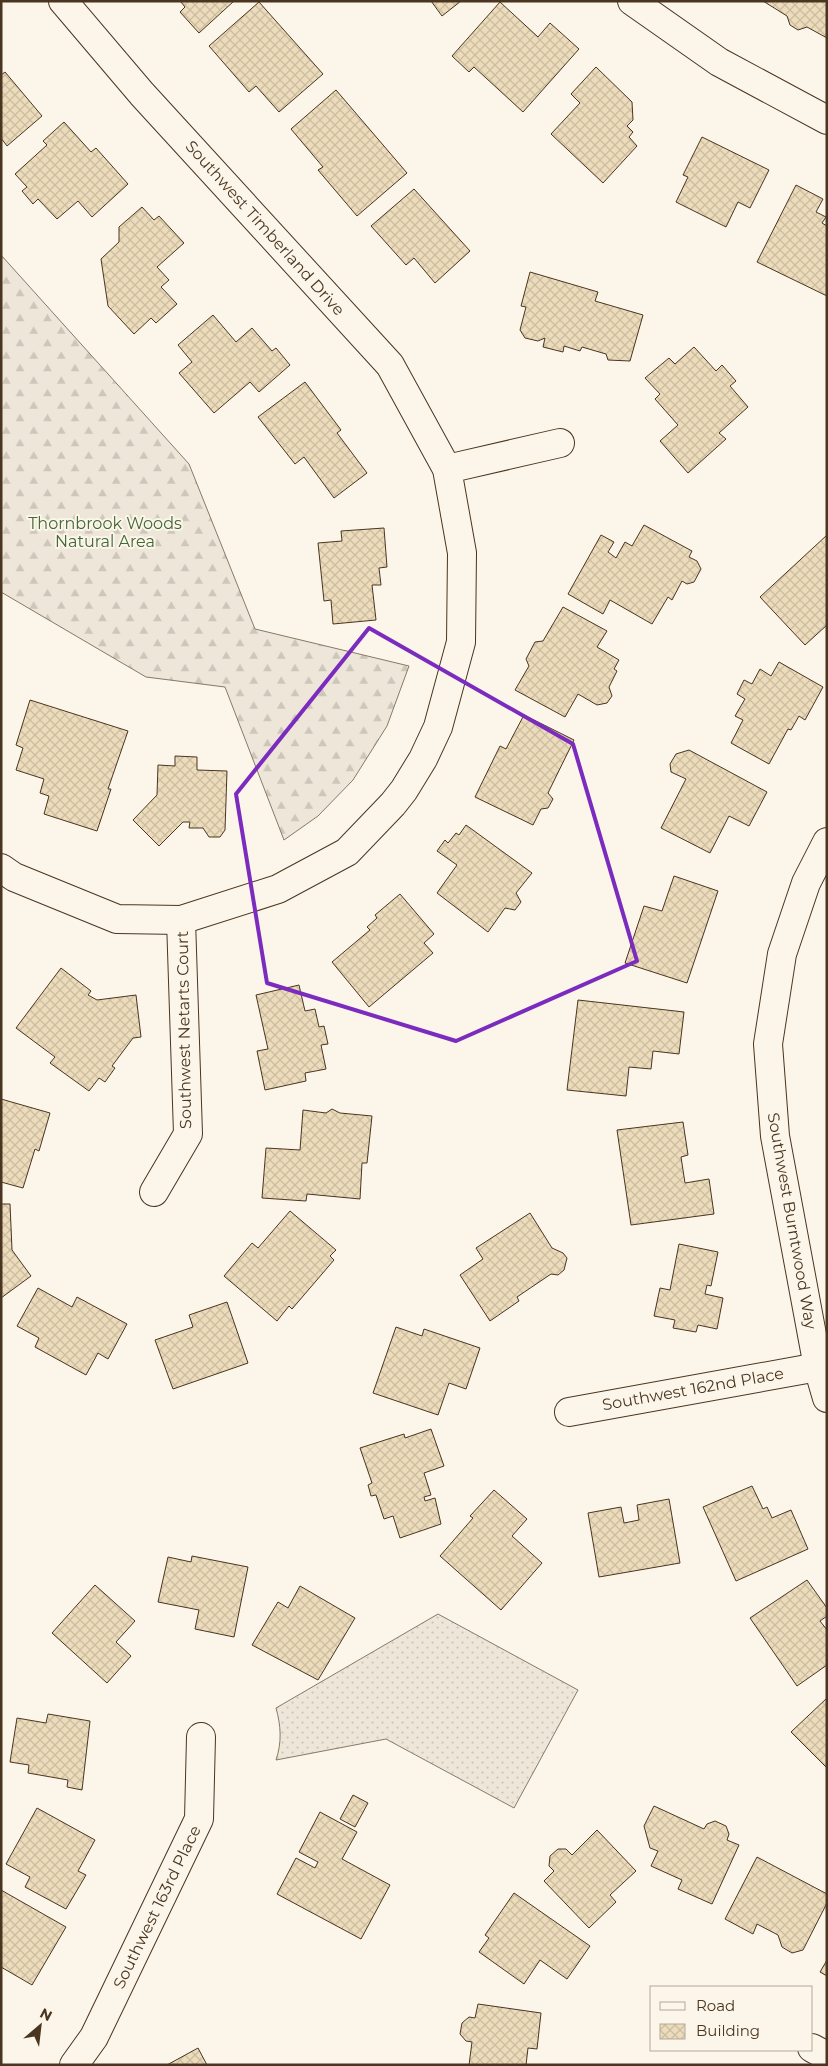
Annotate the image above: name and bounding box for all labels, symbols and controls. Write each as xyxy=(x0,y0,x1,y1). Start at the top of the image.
street label: Southwest Timberland Drive xyxy=(181,137,349,319)
park label: Thornbrook Woods Natural Area xyxy=(28,514,182,551)
street label: Southwest Netarts Court xyxy=(173,930,195,1129)
street label: Southwest Burntwood Way xyxy=(764,1111,820,1331)
street label: Southwest 162nd Place xyxy=(601,1364,785,1414)
street label: Southwest 163rd Place xyxy=(109,1822,205,1992)
legend xyxy=(650,1986,813,2051)
text: Road xyxy=(696,1996,735,2015)
north arrow xyxy=(15,2001,65,2051)
text: N xyxy=(37,2004,55,2025)
text: Building xyxy=(696,2021,760,2040)

